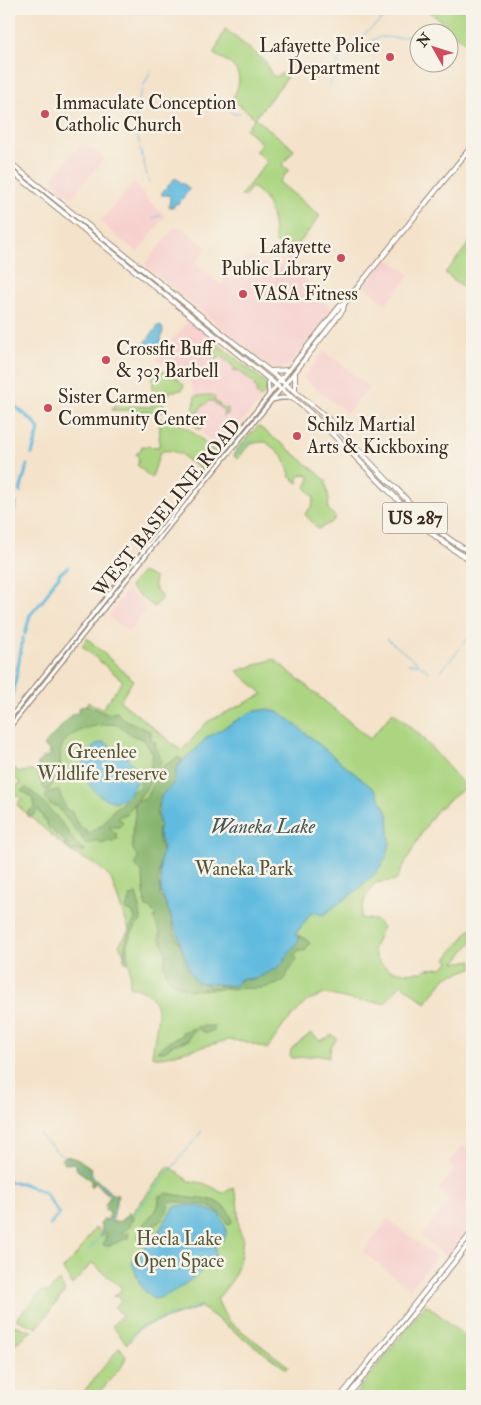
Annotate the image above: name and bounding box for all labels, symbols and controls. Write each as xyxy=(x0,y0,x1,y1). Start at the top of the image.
north arrow xyxy=(408,22,458,72)
text: N xyxy=(413,30,435,51)
place label: Lafayette Police Department xyxy=(259,34,380,81)
marker: Lafayette Police Department xyxy=(384,51,396,63)
place label: Immaculate Conception Catholic Church xyxy=(55,91,237,137)
marker: Immaculate Conception Catholic Church xyxy=(39,108,51,120)
place label: Lafayette Public Library xyxy=(221,235,332,281)
marker: Lafayette Public Library xyxy=(335,252,347,264)
place label: VASA Fitness xyxy=(253,282,358,306)
marker: VASA Fitness xyxy=(237,288,249,300)
place label: Crossfit Buff & 303 Barbell xyxy=(116,337,219,383)
marker: Crossfit Buff & 303 Barbell xyxy=(100,354,112,366)
place label: Sister Carmen Community Center xyxy=(58,385,206,431)
marker: Sister Carmen Community Center xyxy=(42,402,54,414)
place label: Schilz Martial Arts & Kickboxing xyxy=(306,413,449,459)
street label: WEST BASELINE ROAD xyxy=(87,414,246,603)
marker: Schilz Martial Arts & Kickboxing xyxy=(291,430,303,442)
road number: US 287 xyxy=(382,502,448,534)
park label: Greenlee Wildlife Preserve xyxy=(36,740,167,786)
water label: Waneka Lake xyxy=(211,814,316,839)
park label: Waneka Park xyxy=(194,857,293,881)
park label: Hecla Lake Open Space xyxy=(134,1227,224,1274)

